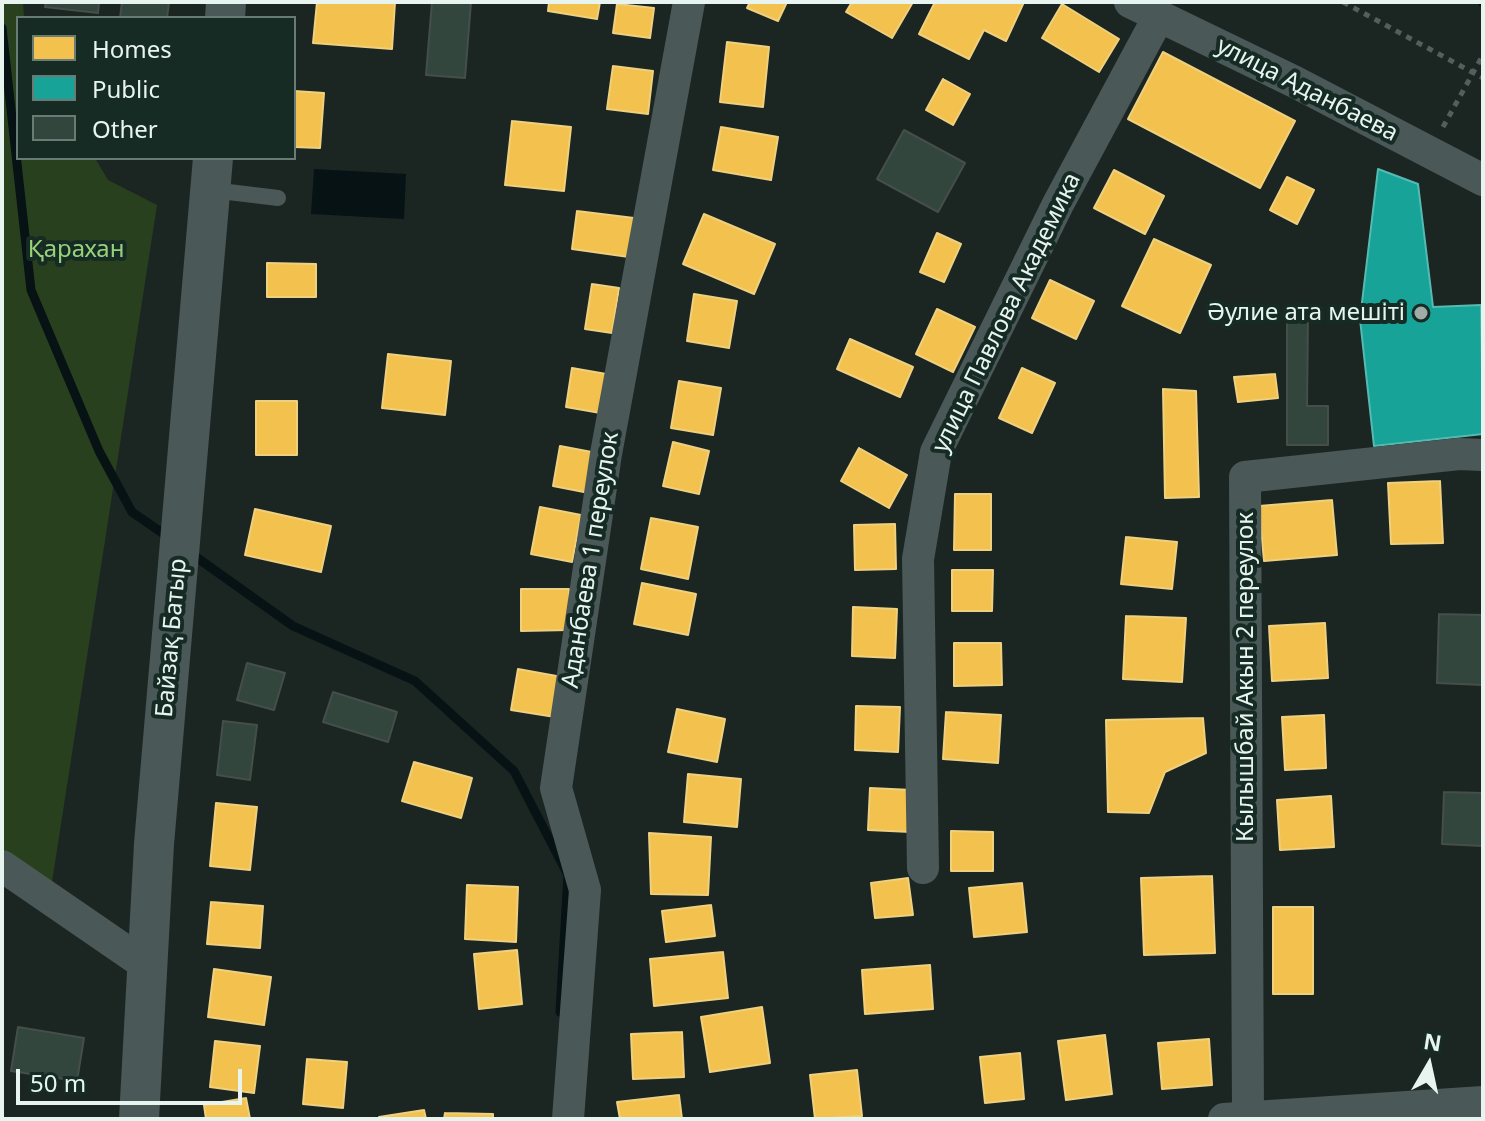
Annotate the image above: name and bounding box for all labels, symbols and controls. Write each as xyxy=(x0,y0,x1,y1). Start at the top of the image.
legend xyxy=(16,16,296,160)
text: Homes xyxy=(92,32,172,65)
street label: улица Аданбаева xyxy=(1211,32,1403,148)
text: Public xyxy=(92,72,160,105)
text: Other xyxy=(92,112,158,145)
street label: улица Павлова Академика xyxy=(927,168,1087,458)
park label: Қарахан xyxy=(28,236,124,264)
place label: Әулие ата мешіті xyxy=(1207,299,1405,327)
marker: Әулие ата мешіті xyxy=(1412,304,1430,322)
street label: Аданбаева 1 переулок xyxy=(557,430,625,690)
street label: Кылышбай Акын 2 переулок xyxy=(1232,512,1260,842)
street label: Байзақ Батыр xyxy=(151,557,193,719)
north arrow xyxy=(1389,1025,1469,1105)
text: N xyxy=(1422,1025,1444,1058)
scale bar xyxy=(20,1053,246,1103)
text: 50 m xyxy=(30,1066,86,1099)

